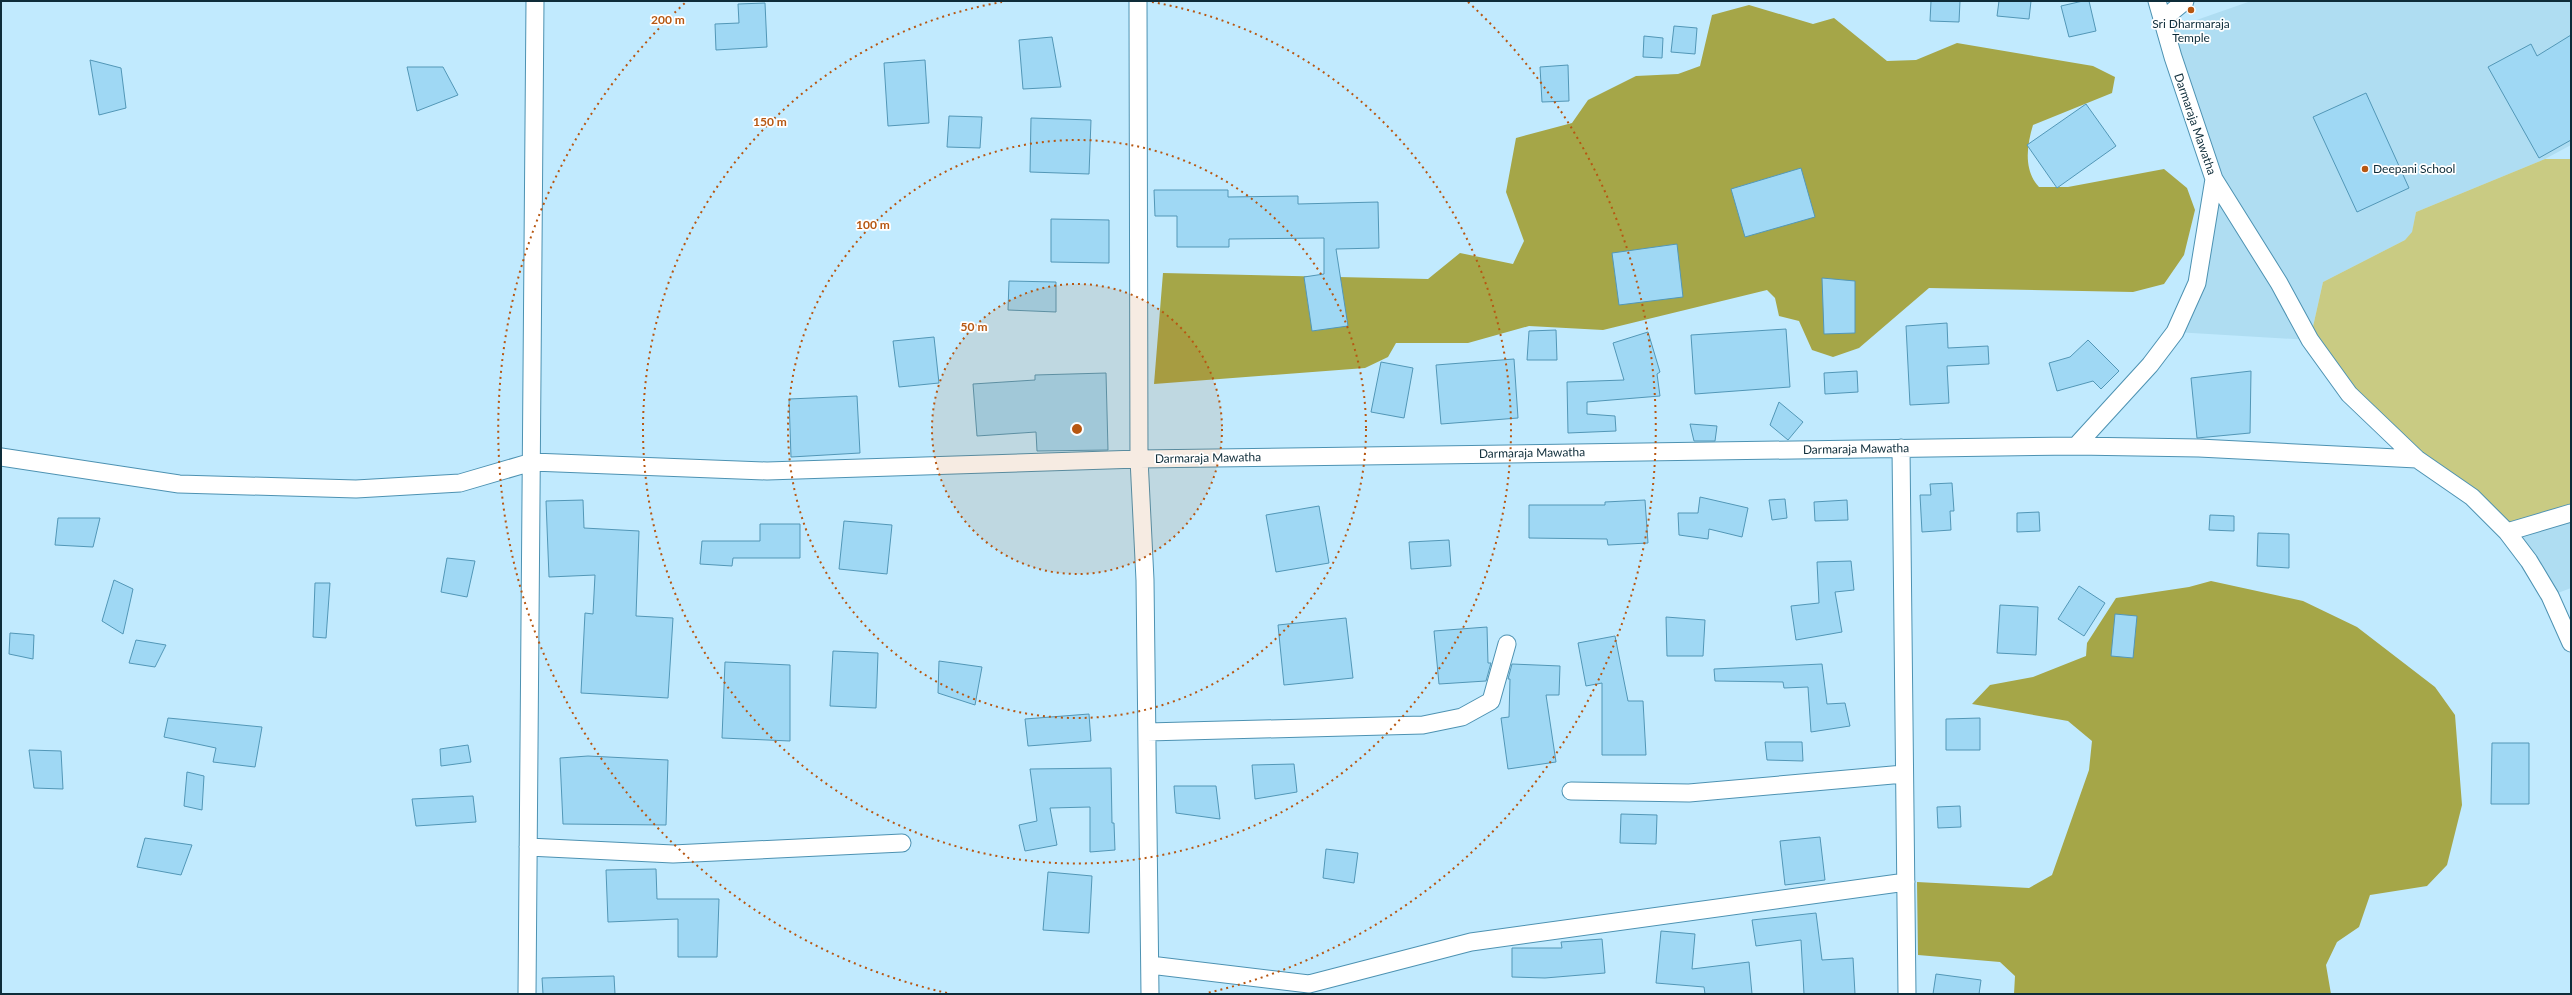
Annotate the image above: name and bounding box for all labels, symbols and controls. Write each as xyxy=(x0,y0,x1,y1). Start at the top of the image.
marker: Sri Dharmaraja Temple xyxy=(2186,5,2196,15)
text: 200 m xyxy=(651,12,685,27)
place label: Sri Dharmaraja Temple xyxy=(2152,16,2230,45)
street label: Darmaraja Mawatha xyxy=(2171,71,2220,177)
text: 150 m xyxy=(753,114,787,129)
place label: Deepani School xyxy=(2373,161,2455,176)
marker: Deepani School xyxy=(2360,164,2370,174)
text: 100 m xyxy=(856,217,890,232)
text: 50 m xyxy=(961,319,987,334)
centre of rings xyxy=(1070,422,1084,436)
street label: Darmaraja Mawatha xyxy=(1803,440,1909,457)
street label: Darmaraja Mawatha xyxy=(1479,444,1585,461)
street label: Darmaraja Mawatha xyxy=(1155,449,1261,466)

